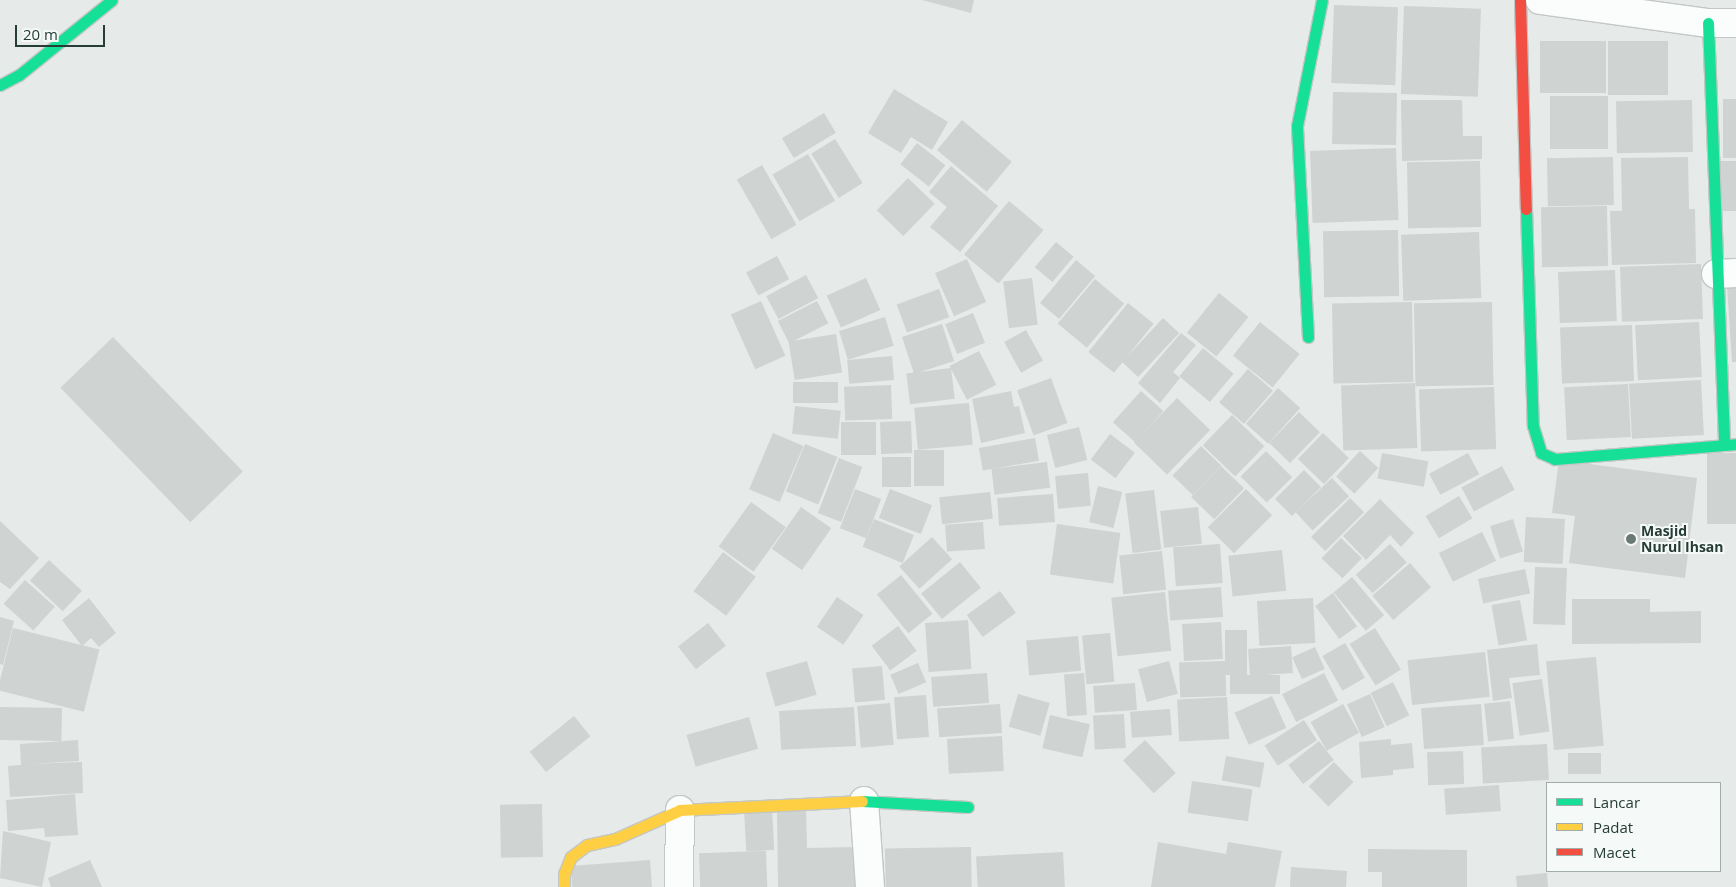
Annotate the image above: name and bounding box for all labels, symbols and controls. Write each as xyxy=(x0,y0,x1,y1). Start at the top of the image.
scale bar xyxy=(18,15,108,47)
text: 20 m xyxy=(23,24,58,44)
place label: Masjid Nurul Ihsan xyxy=(1641,523,1724,556)
marker: Masjid Nurul Ihsan xyxy=(1625,533,1637,545)
legend xyxy=(1546,782,1721,872)
text: Lancar xyxy=(1593,792,1640,812)
text: Padat xyxy=(1593,817,1633,837)
text: Macet xyxy=(1593,842,1636,862)

